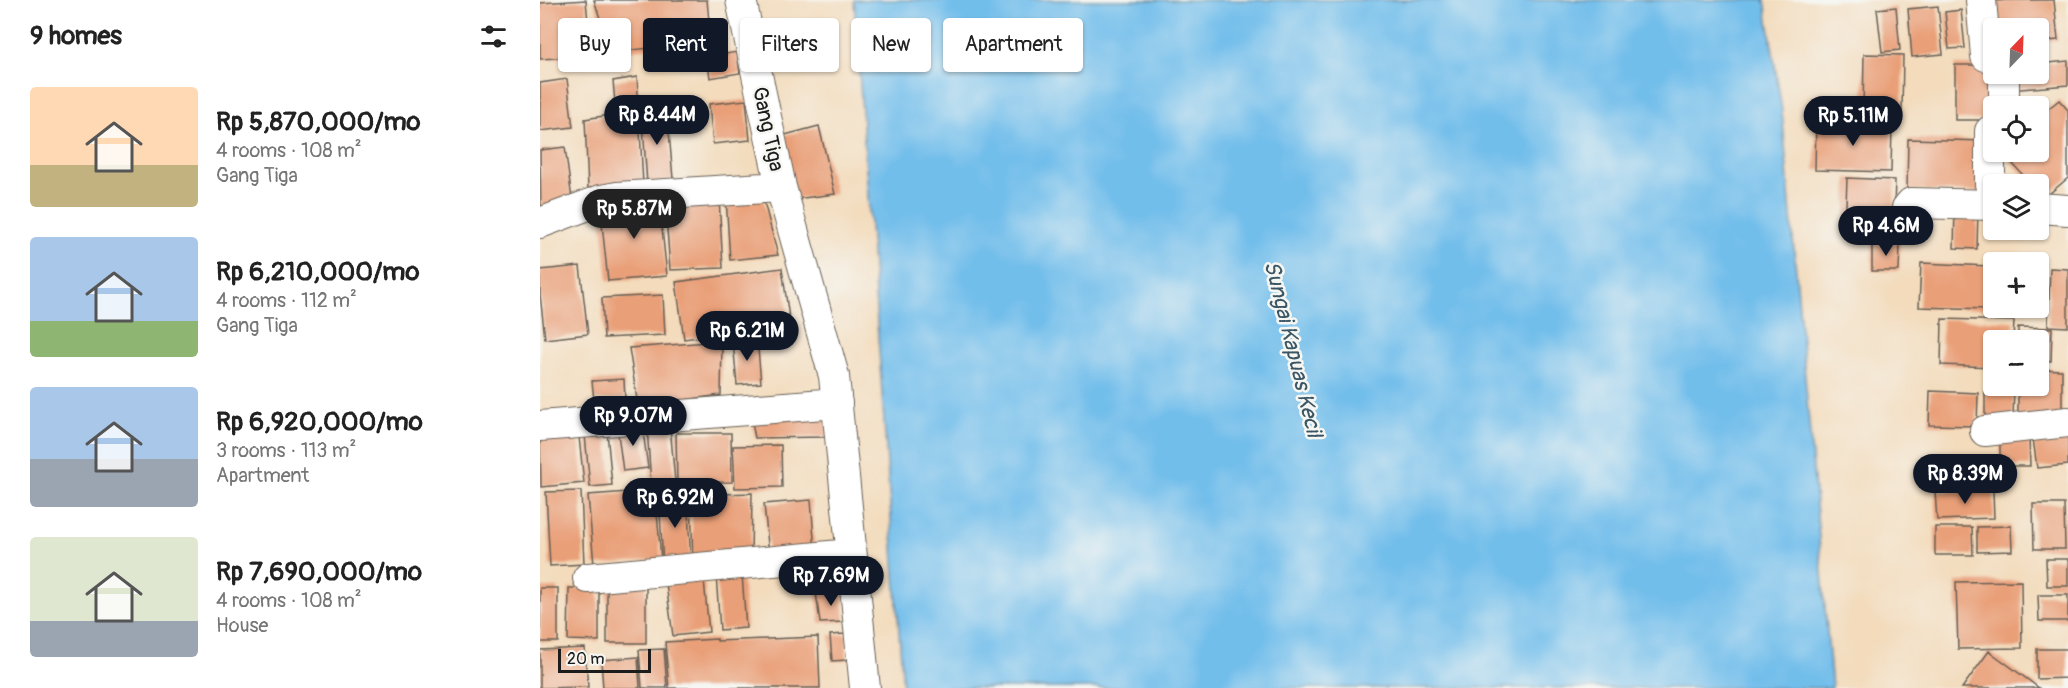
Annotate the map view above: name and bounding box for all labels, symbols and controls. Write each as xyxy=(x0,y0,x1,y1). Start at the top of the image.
chip: Buy xyxy=(558,18,631,72)
chip: Rent xyxy=(643,18,728,72)
chip: Filters xyxy=(740,18,839,72)
chip: New xyxy=(851,18,931,72)
chip: Apartment xyxy=(943,18,1083,72)
north arrow xyxy=(1983,18,2049,84)
map controls xyxy=(1983,18,2049,396)
text: 9 homes xyxy=(30,20,122,52)
icon: filters xyxy=(477,20,510,53)
street label: Gang Tiga xyxy=(746,84,790,174)
pin: Rp 8.44M xyxy=(595,95,719,146)
pin: Rp 5.11M xyxy=(1791,96,1915,147)
button: locate xyxy=(1983,96,2049,162)
text: Rp 8.44M xyxy=(618,102,696,127)
text: Rp 5.11M xyxy=(1818,103,1888,128)
text: Rp 5,870,000/mo xyxy=(216,106,421,138)
icon: home xyxy=(78,111,150,183)
text: 4 rooms · 108 m² xyxy=(216,138,362,163)
text: Gang Tiga xyxy=(216,163,298,188)
button: layers xyxy=(1983,174,2049,240)
pin: Rp 5.87M xyxy=(572,189,696,240)
text: Rp 5.87M xyxy=(596,196,672,221)
pin: Rp 4.6M xyxy=(1831,206,1941,257)
text: Rp 4.6M xyxy=(1852,213,1920,238)
button: + xyxy=(1983,252,2049,318)
text: Rp 6,210,000/mo xyxy=(216,256,419,288)
water label: Sungai Kapuas Kecil xyxy=(1258,258,1329,443)
icon: home xyxy=(78,261,150,333)
text: 4 rooms · 112 m² xyxy=(216,288,357,313)
pin: Rp 6.21M xyxy=(685,311,809,362)
text: Gang Tiga xyxy=(216,313,298,338)
text: Rp 6.21M xyxy=(710,318,784,343)
button: − xyxy=(1983,330,2049,396)
pin: Rp 9.07M xyxy=(571,396,695,447)
text: Rp 9.07M xyxy=(594,403,672,428)
text: Rp 6,920,000/mo xyxy=(216,406,423,438)
icon: home xyxy=(78,411,150,483)
text: 3 rooms · 113 m² xyxy=(216,438,356,463)
pin: Rp 8.39M xyxy=(1903,454,2027,505)
text: Rp 8.39M xyxy=(1927,461,2003,486)
text: Apartment xyxy=(216,463,309,488)
pin: Rp 6.92M xyxy=(613,478,737,529)
text: Rp 6.92M xyxy=(636,485,714,510)
text: Rp 7,690,000/mo xyxy=(216,556,422,588)
pin: Rp 7.69M xyxy=(769,556,893,607)
icon: home xyxy=(78,561,150,633)
text: Rp 7.69M xyxy=(793,563,869,588)
text: 4 rooms · 108 m² xyxy=(216,588,362,613)
text: House xyxy=(216,613,268,638)
scale bar xyxy=(558,646,651,674)
text: 20 m xyxy=(567,649,605,669)

